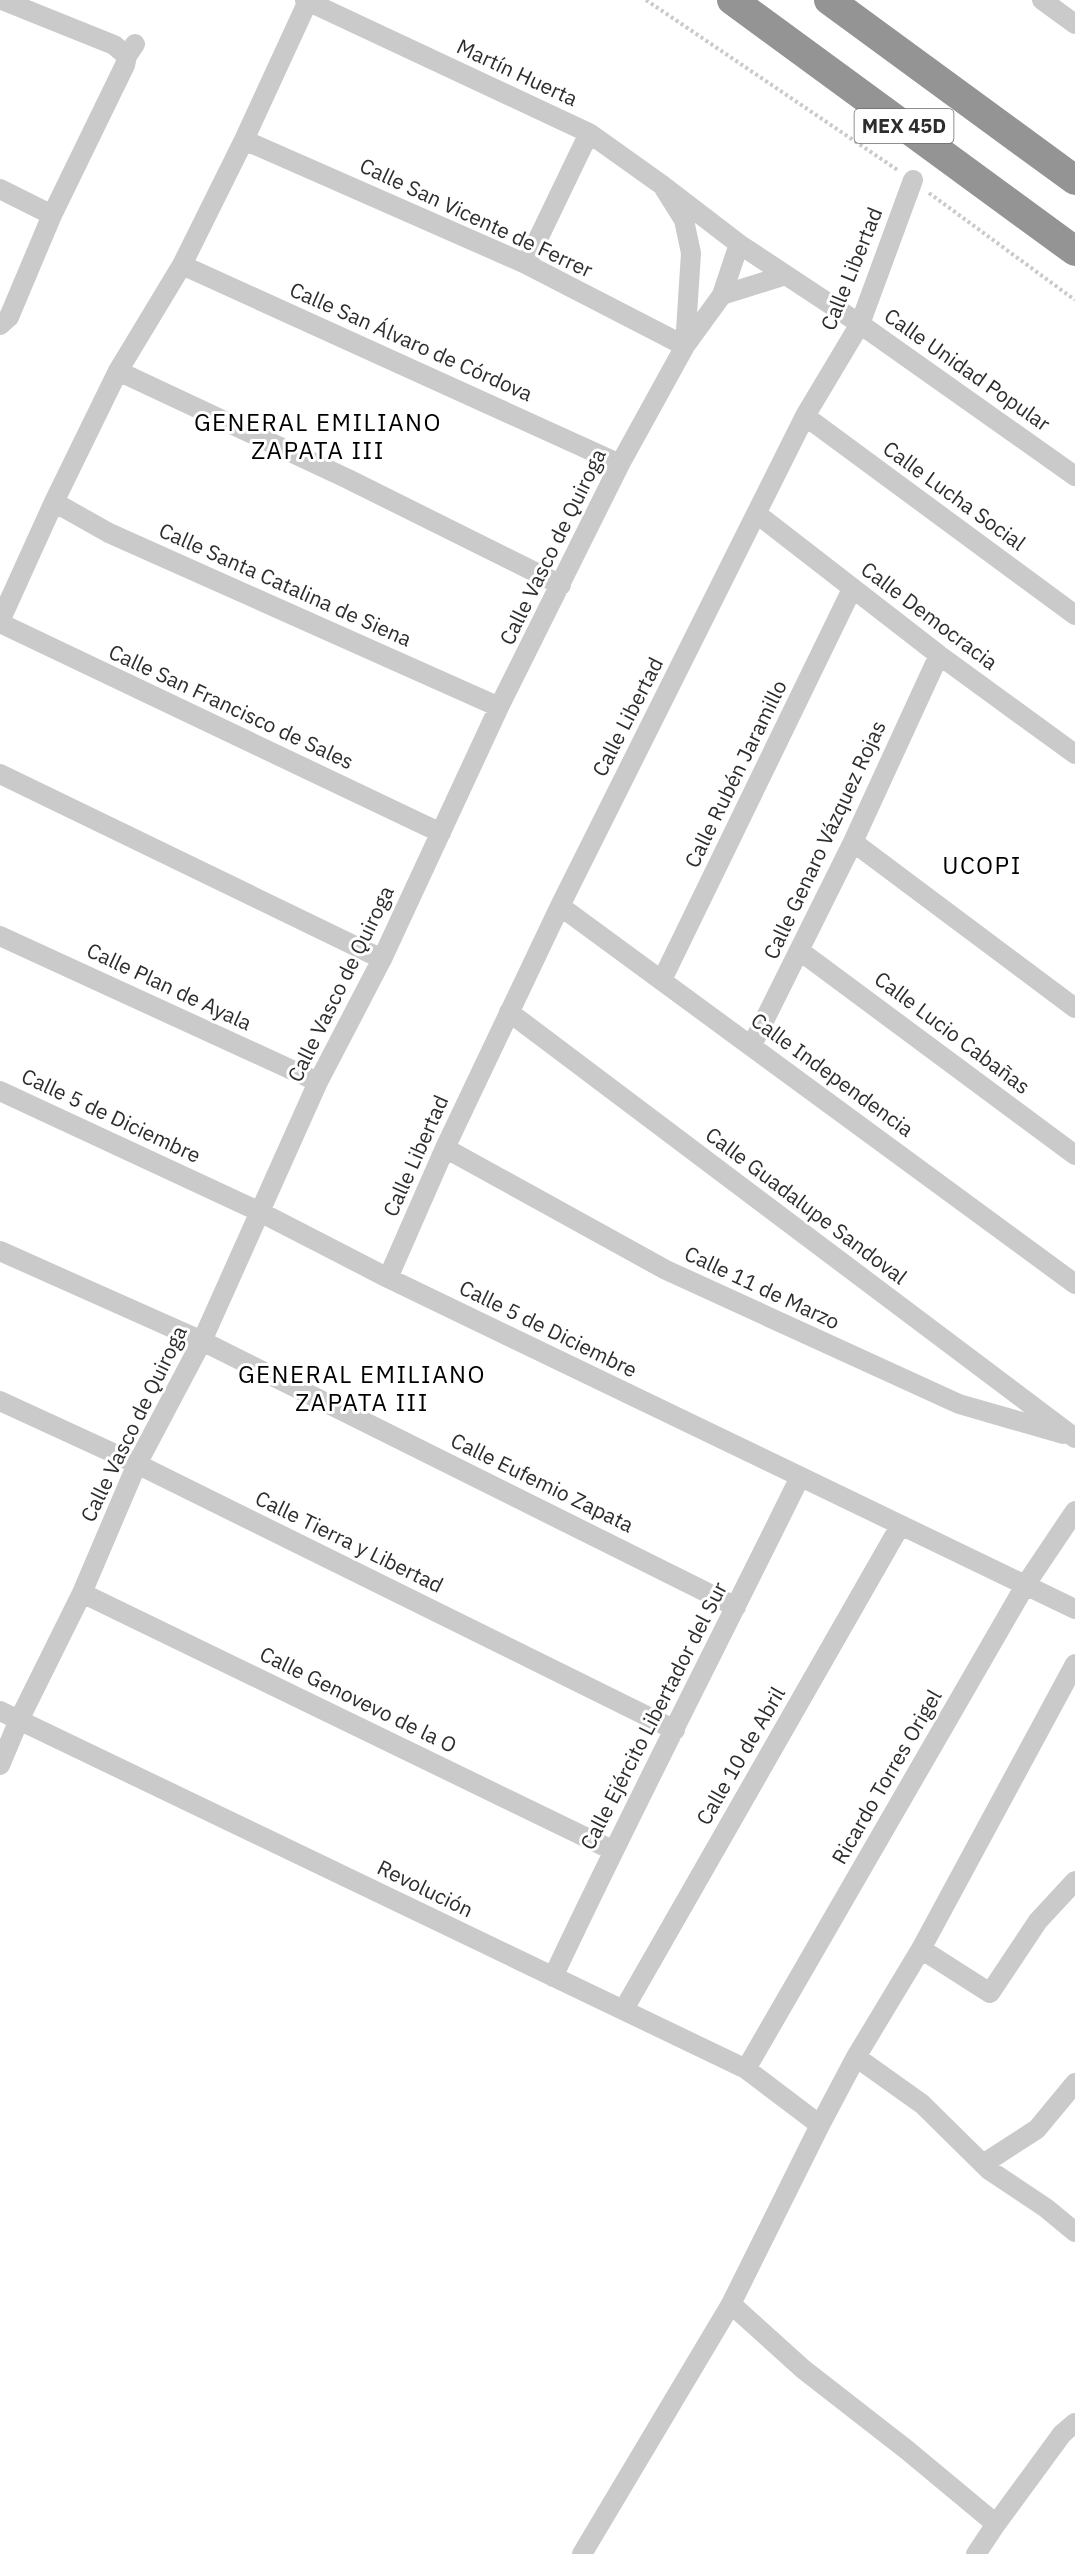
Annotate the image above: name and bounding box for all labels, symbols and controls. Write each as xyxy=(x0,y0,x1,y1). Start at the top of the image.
street label: Martín Huerta xyxy=(452,32,582,112)
road number: MEX 45D xyxy=(854,109,954,143)
street label: Calle San Vicente de Ferrer xyxy=(355,151,598,284)
street label: Calle Libertad xyxy=(814,203,888,334)
street label: Calle San Álvaro de Córdova xyxy=(286,275,537,407)
street label: Calle Unidad Popular xyxy=(879,301,1056,437)
district label: GENERAL EMILIANO ZAPATA III xyxy=(194,406,442,466)
street label: Calle Lucha Social xyxy=(878,434,1032,557)
street label: Calle Vasco de Quiroga xyxy=(492,444,612,649)
street label: Calle Santa Catalina de Siena xyxy=(155,516,416,653)
street label: Calle Democracia xyxy=(856,555,1004,676)
street label: Calle San Francisco de Sales xyxy=(104,637,358,775)
street label: Calle Libertad xyxy=(585,652,669,781)
street label: Calle Rubén Jaramillo xyxy=(677,675,793,872)
street label: Calle Genaro Vázquez Rojas xyxy=(756,716,892,963)
district label: UCOPI xyxy=(942,849,1022,881)
street label: Calle Vasco de Quiroga xyxy=(280,881,400,1086)
street label: Calle Plan de Ayala xyxy=(83,936,256,1037)
street label: Calle Lucio Cabañas xyxy=(869,964,1036,1100)
street label: Calle Independencia xyxy=(746,1006,919,1143)
street label: Calle 5 de Diciembre xyxy=(17,1061,206,1169)
street label: Calle Libertad xyxy=(376,1090,454,1221)
street label: Calle Guadalupe Sandoval xyxy=(700,1120,913,1290)
street label: Calle 11 de Marzo xyxy=(680,1239,845,1335)
street label: Calle 5 de Diciembre xyxy=(455,1273,642,1383)
street label: Calle Vasco de Quiroga xyxy=(73,1321,193,1526)
district label: GENERAL EMILIANO ZAPATA III xyxy=(238,1358,486,1418)
street label: Calle Eufemio Zapata xyxy=(446,1426,639,1539)
street label: Calle Tierra y Libertad xyxy=(251,1483,448,1599)
street label: Calle Ejército Libertador del Sur xyxy=(573,1577,733,1854)
street label: Calle Genovevo de la O xyxy=(255,1639,461,1759)
street label: Calle 10 de Abril xyxy=(689,1681,791,1830)
street label: Ricardo Torres Origel xyxy=(825,1684,948,1869)
street label: Revolución xyxy=(373,1853,478,1923)

